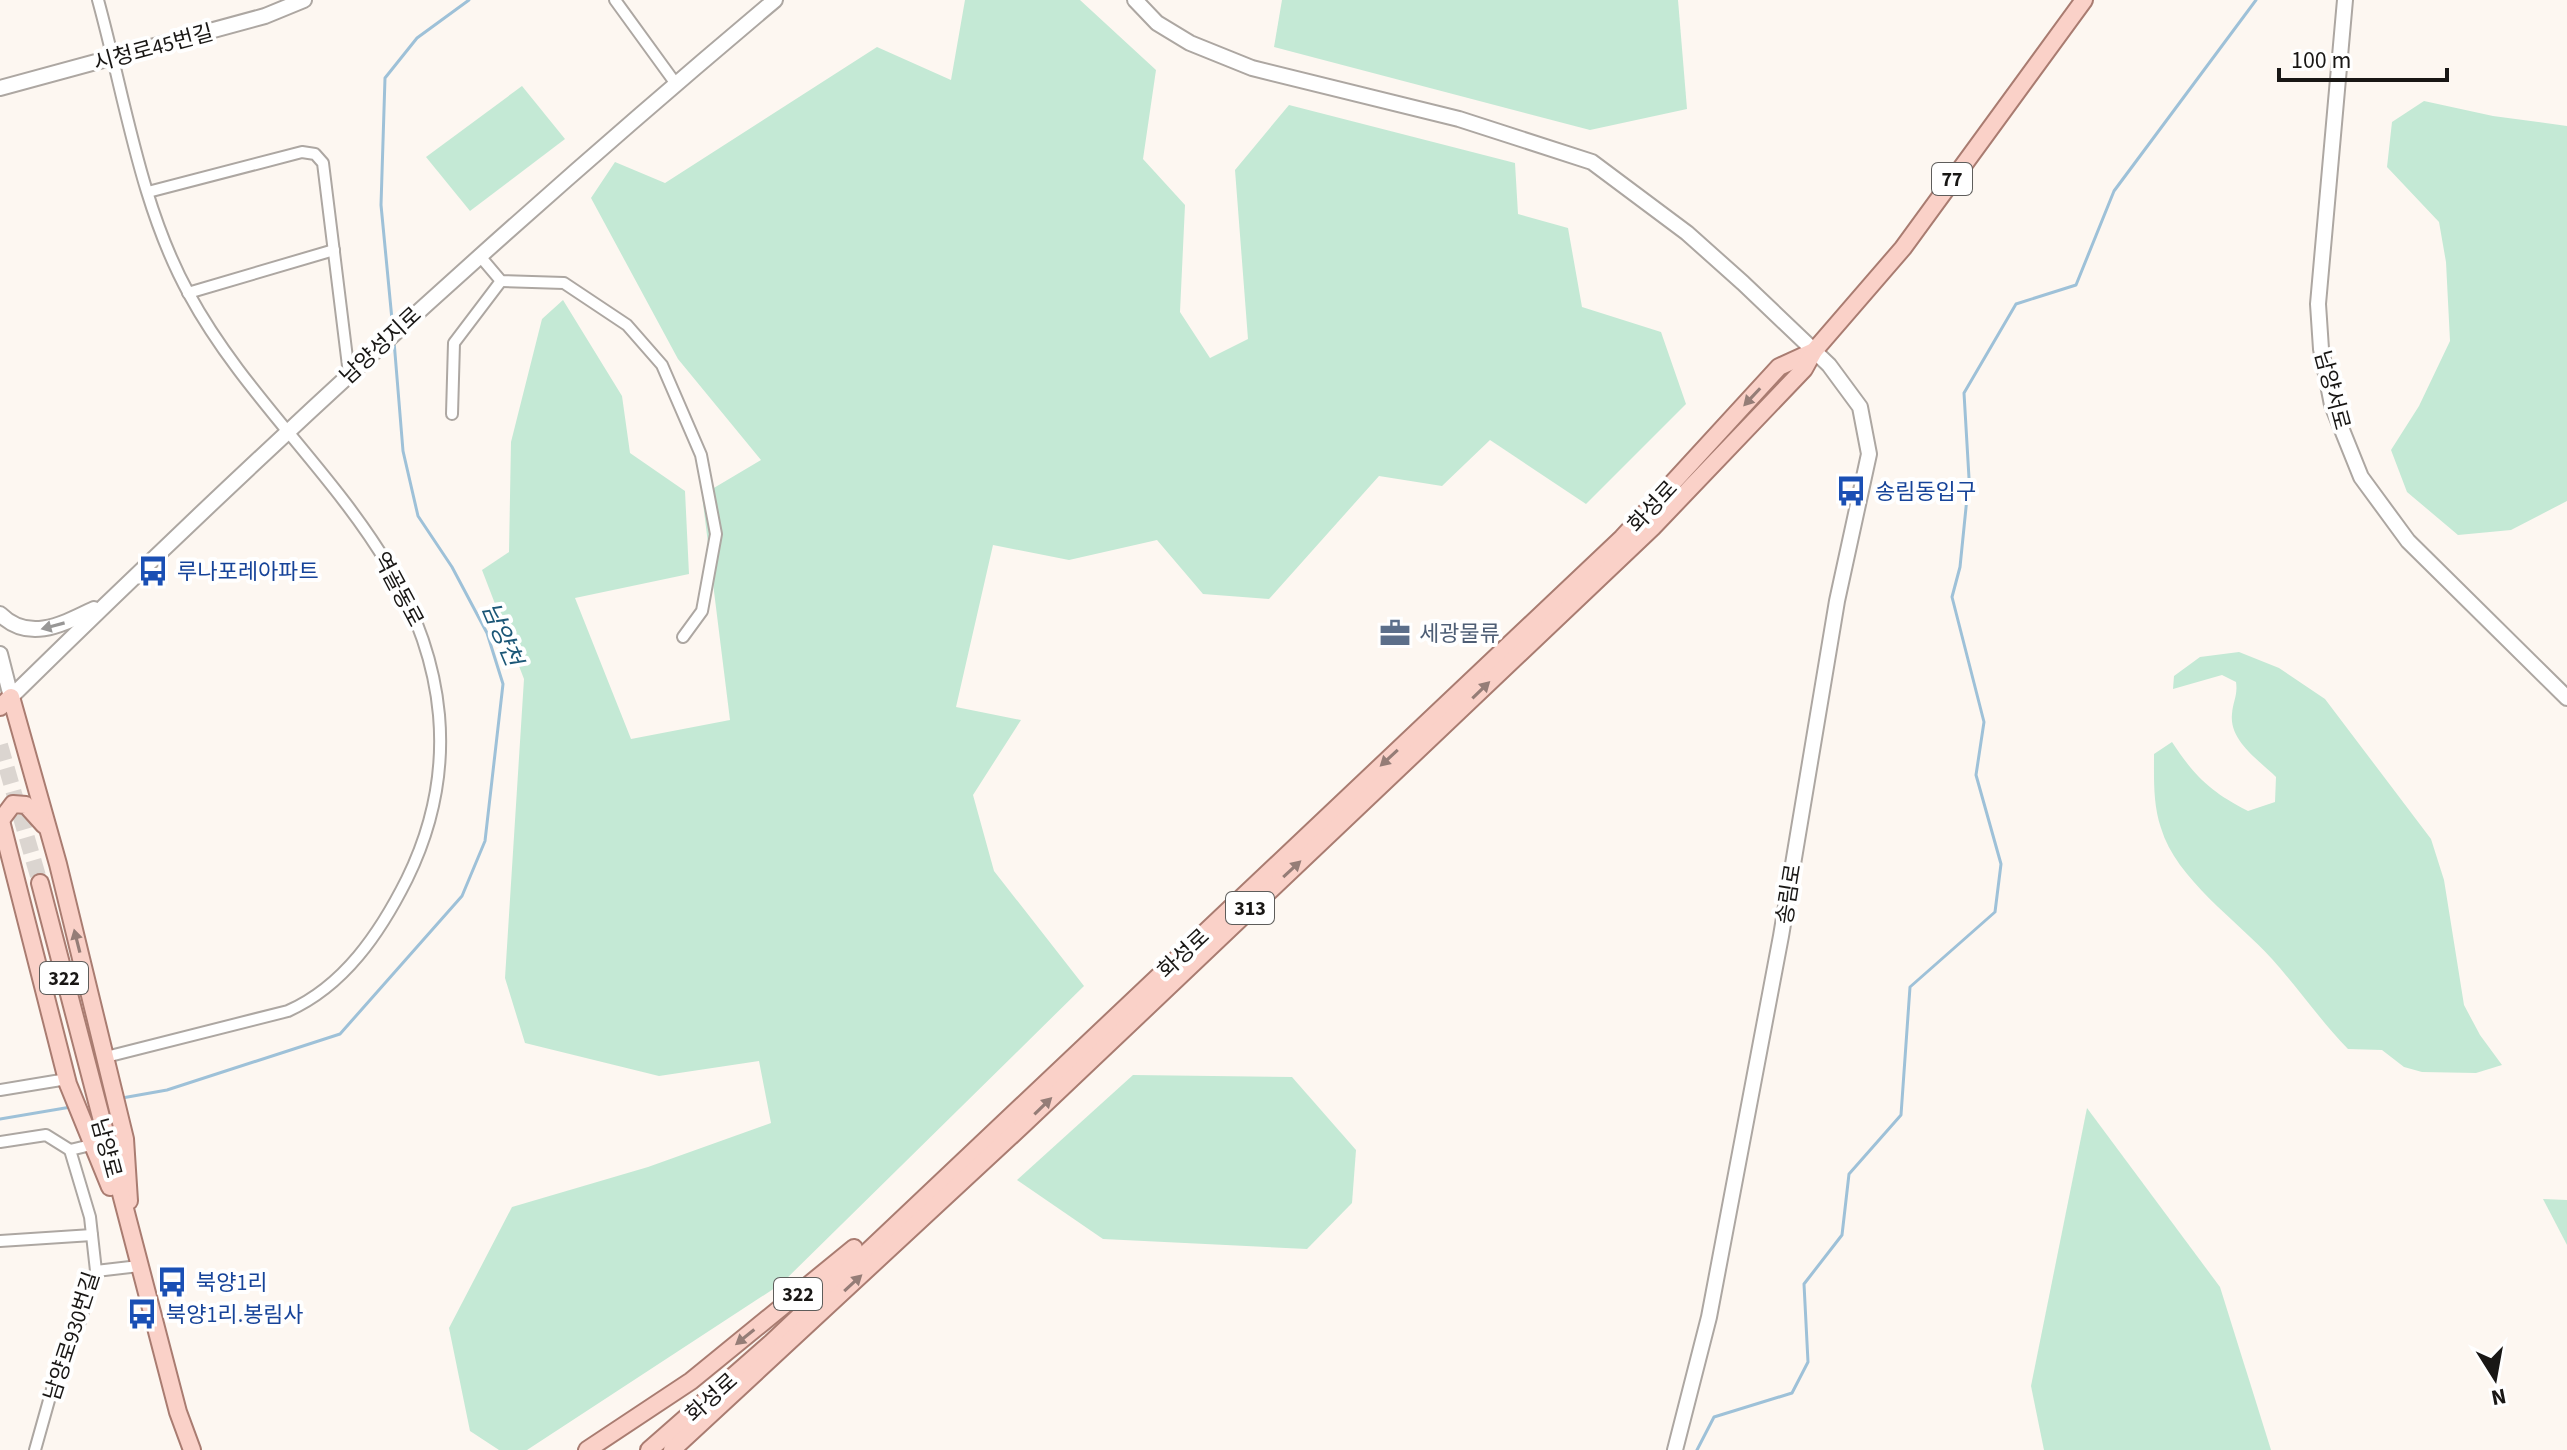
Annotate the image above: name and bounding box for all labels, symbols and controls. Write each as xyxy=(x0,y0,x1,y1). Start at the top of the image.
street label: 시청로45번길 xyxy=(90,17,217,79)
scale bar xyxy=(2279,32,2447,82)
text: 100 m xyxy=(2291,43,2351,78)
road number: 77 xyxy=(1932,163,1972,195)
street label: 남양성지로 xyxy=(333,300,429,392)
street label: 남양서로 xyxy=(2306,347,2358,434)
one-way arrow xyxy=(1744,387,1762,406)
street label: 화성로 xyxy=(1620,474,1685,540)
bus stop icon: 송림동입구 xyxy=(1834,474,1868,508)
place label: 송림동입구 xyxy=(1875,476,1976,508)
street label: 역골동로 xyxy=(365,546,431,633)
bus stop icon: 루나포레아파트 xyxy=(136,554,170,588)
place label: 루나포레아파트 xyxy=(177,556,319,588)
water label: 남양천 xyxy=(472,597,532,674)
office icon: 세광물류 xyxy=(1378,616,1412,650)
place label: 세광물류 xyxy=(1419,618,1500,650)
one-way arrow xyxy=(40,621,65,633)
one-way arrow xyxy=(1471,682,1490,700)
one-way arrow xyxy=(1380,748,1399,766)
one-way arrow xyxy=(1283,860,1302,878)
street label: 송림로 xyxy=(1768,862,1810,927)
road number: 313 xyxy=(1226,892,1274,924)
street label: 화성로 xyxy=(1151,921,1217,986)
one-way arrow xyxy=(70,929,83,954)
road number: 322 xyxy=(40,962,88,994)
one-way arrow xyxy=(1033,1097,1052,1115)
street label: 남양로 xyxy=(83,1115,129,1182)
bus stop icon: 북양1리 xyxy=(155,1265,189,1299)
place label: 북양1리 xyxy=(196,1267,268,1299)
street label: 남양로930번길 xyxy=(36,1268,108,1405)
one-way arrow xyxy=(843,1275,862,1293)
road number: 322 xyxy=(774,1278,822,1310)
bus stop icon: 북양1리.봉림사 xyxy=(125,1297,159,1331)
place label: 북양1리.봉림사 xyxy=(166,1299,304,1331)
one-way arrow xyxy=(736,1328,756,1345)
north arrow xyxy=(2455,1338,2535,1418)
street label: 화성로 xyxy=(678,1366,745,1430)
text: N xyxy=(2488,1380,2509,1414)

